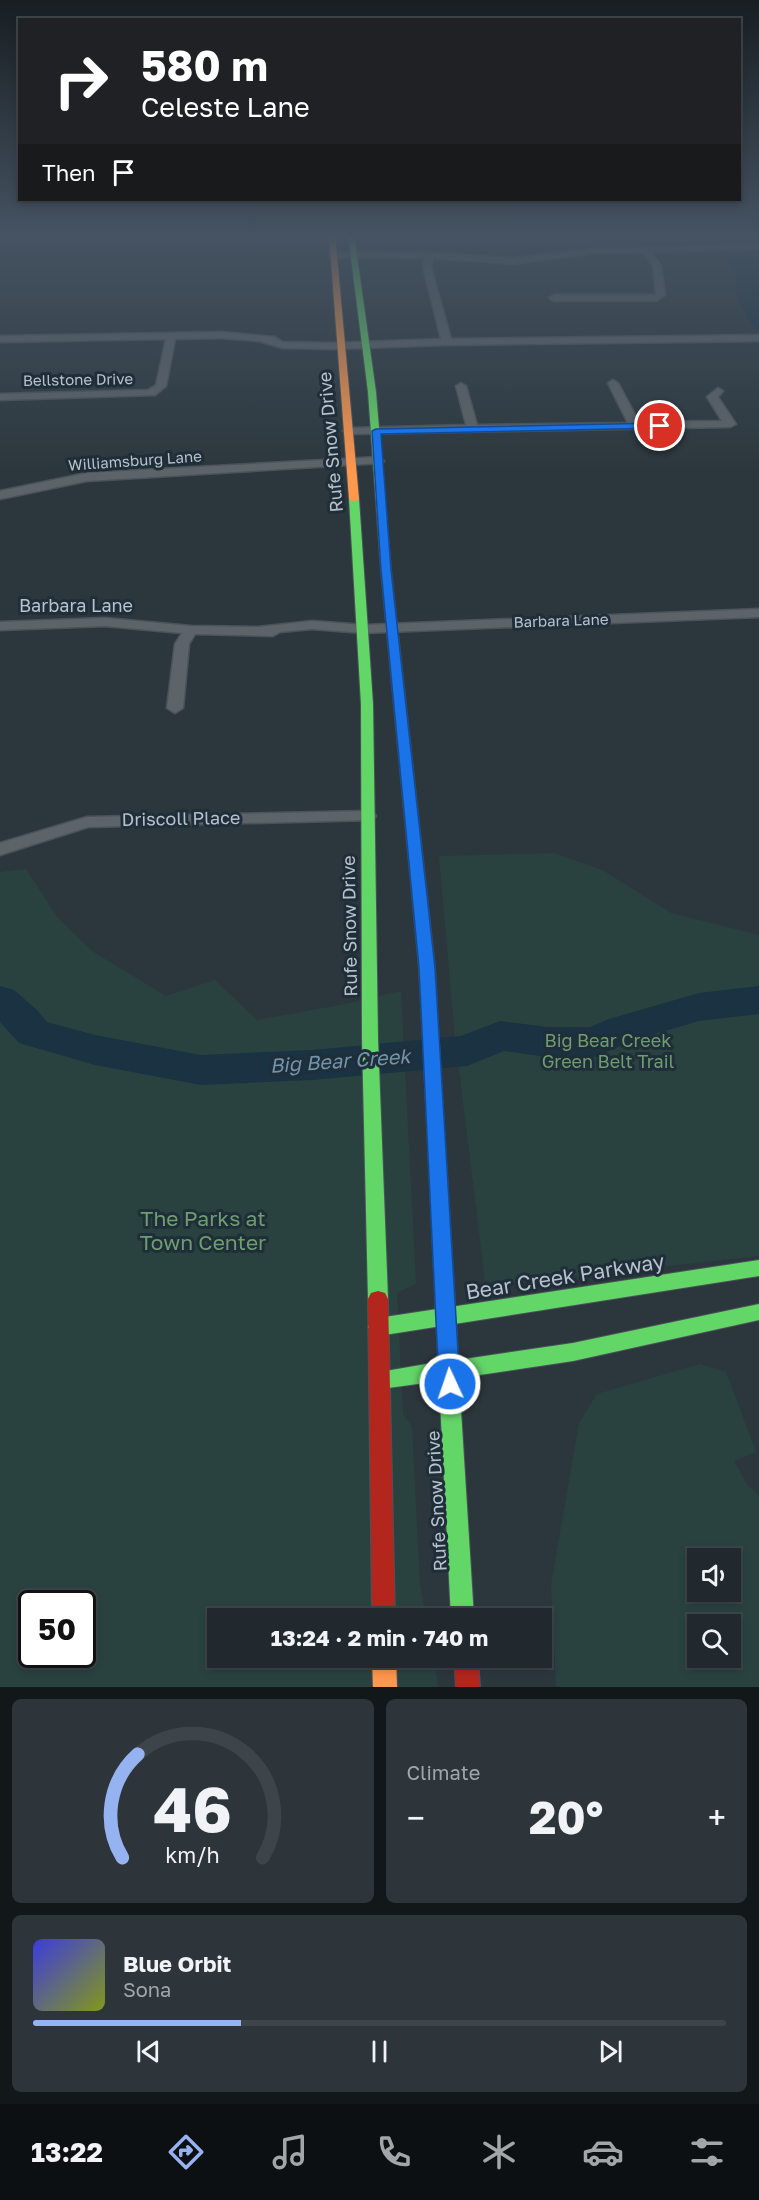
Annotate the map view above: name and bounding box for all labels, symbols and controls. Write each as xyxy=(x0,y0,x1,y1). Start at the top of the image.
text: 580 m xyxy=(141,40,268,90)
icon: right xyxy=(42,42,120,120)
text: Celeste Lane xyxy=(141,91,310,123)
icon: arrive xyxy=(107,156,140,189)
text: Then xyxy=(42,159,95,186)
street label: Bellstone Drive xyxy=(23,369,133,389)
street label: Rufe Snow Drive xyxy=(313,371,347,513)
pin xyxy=(634,400,685,451)
icon: arrive xyxy=(643,409,676,442)
street label: Williamsburg Lane xyxy=(68,446,203,474)
street label: Barbara Lane xyxy=(19,594,133,616)
street label: Barbara Lane xyxy=(513,609,609,631)
street label: Driscoll Place xyxy=(122,806,240,830)
street label: Rufe Snow Drive xyxy=(337,855,361,997)
park label: Big Bear Creek Green Belt Trail xyxy=(542,1029,675,1072)
water label: Big Bear Creek xyxy=(269,1043,414,1078)
park label: The Parks at Town Center xyxy=(140,1205,266,1255)
street label: Bear Creek Parkway xyxy=(464,1247,666,1305)
position arrow xyxy=(418,1352,482,1416)
street label: Rufe Snow Drive xyxy=(421,1430,451,1572)
map controls xyxy=(687,1548,741,1668)
button: sound xyxy=(687,1548,741,1602)
speed limit sign: 50 xyxy=(18,1590,96,1668)
button: search xyxy=(687,1614,741,1668)
text: 13:24 · 2 min · 740 m xyxy=(271,1624,488,1651)
text: Climate xyxy=(407,1760,480,1784)
text: 46 xyxy=(153,1771,232,1846)
text: 20° xyxy=(529,1790,603,1844)
text: − xyxy=(407,1798,425,1837)
text: + xyxy=(708,1798,726,1837)
text: km/h xyxy=(165,1842,220,1868)
text: Blue Orbit xyxy=(123,1950,231,1977)
text: Sona xyxy=(123,1977,171,2001)
icon: previous xyxy=(132,2035,165,2068)
icon: pause xyxy=(363,2035,396,2068)
icon: next xyxy=(594,2035,627,2068)
icon: directions xyxy=(165,2131,207,2173)
icon: music xyxy=(269,2131,311,2173)
icon: phone xyxy=(373,2131,415,2173)
icon: climate xyxy=(478,2131,520,2173)
icon: car xyxy=(582,2131,624,2173)
icon: filters xyxy=(686,2131,728,2173)
text: 13:22 xyxy=(31,2136,103,2168)

